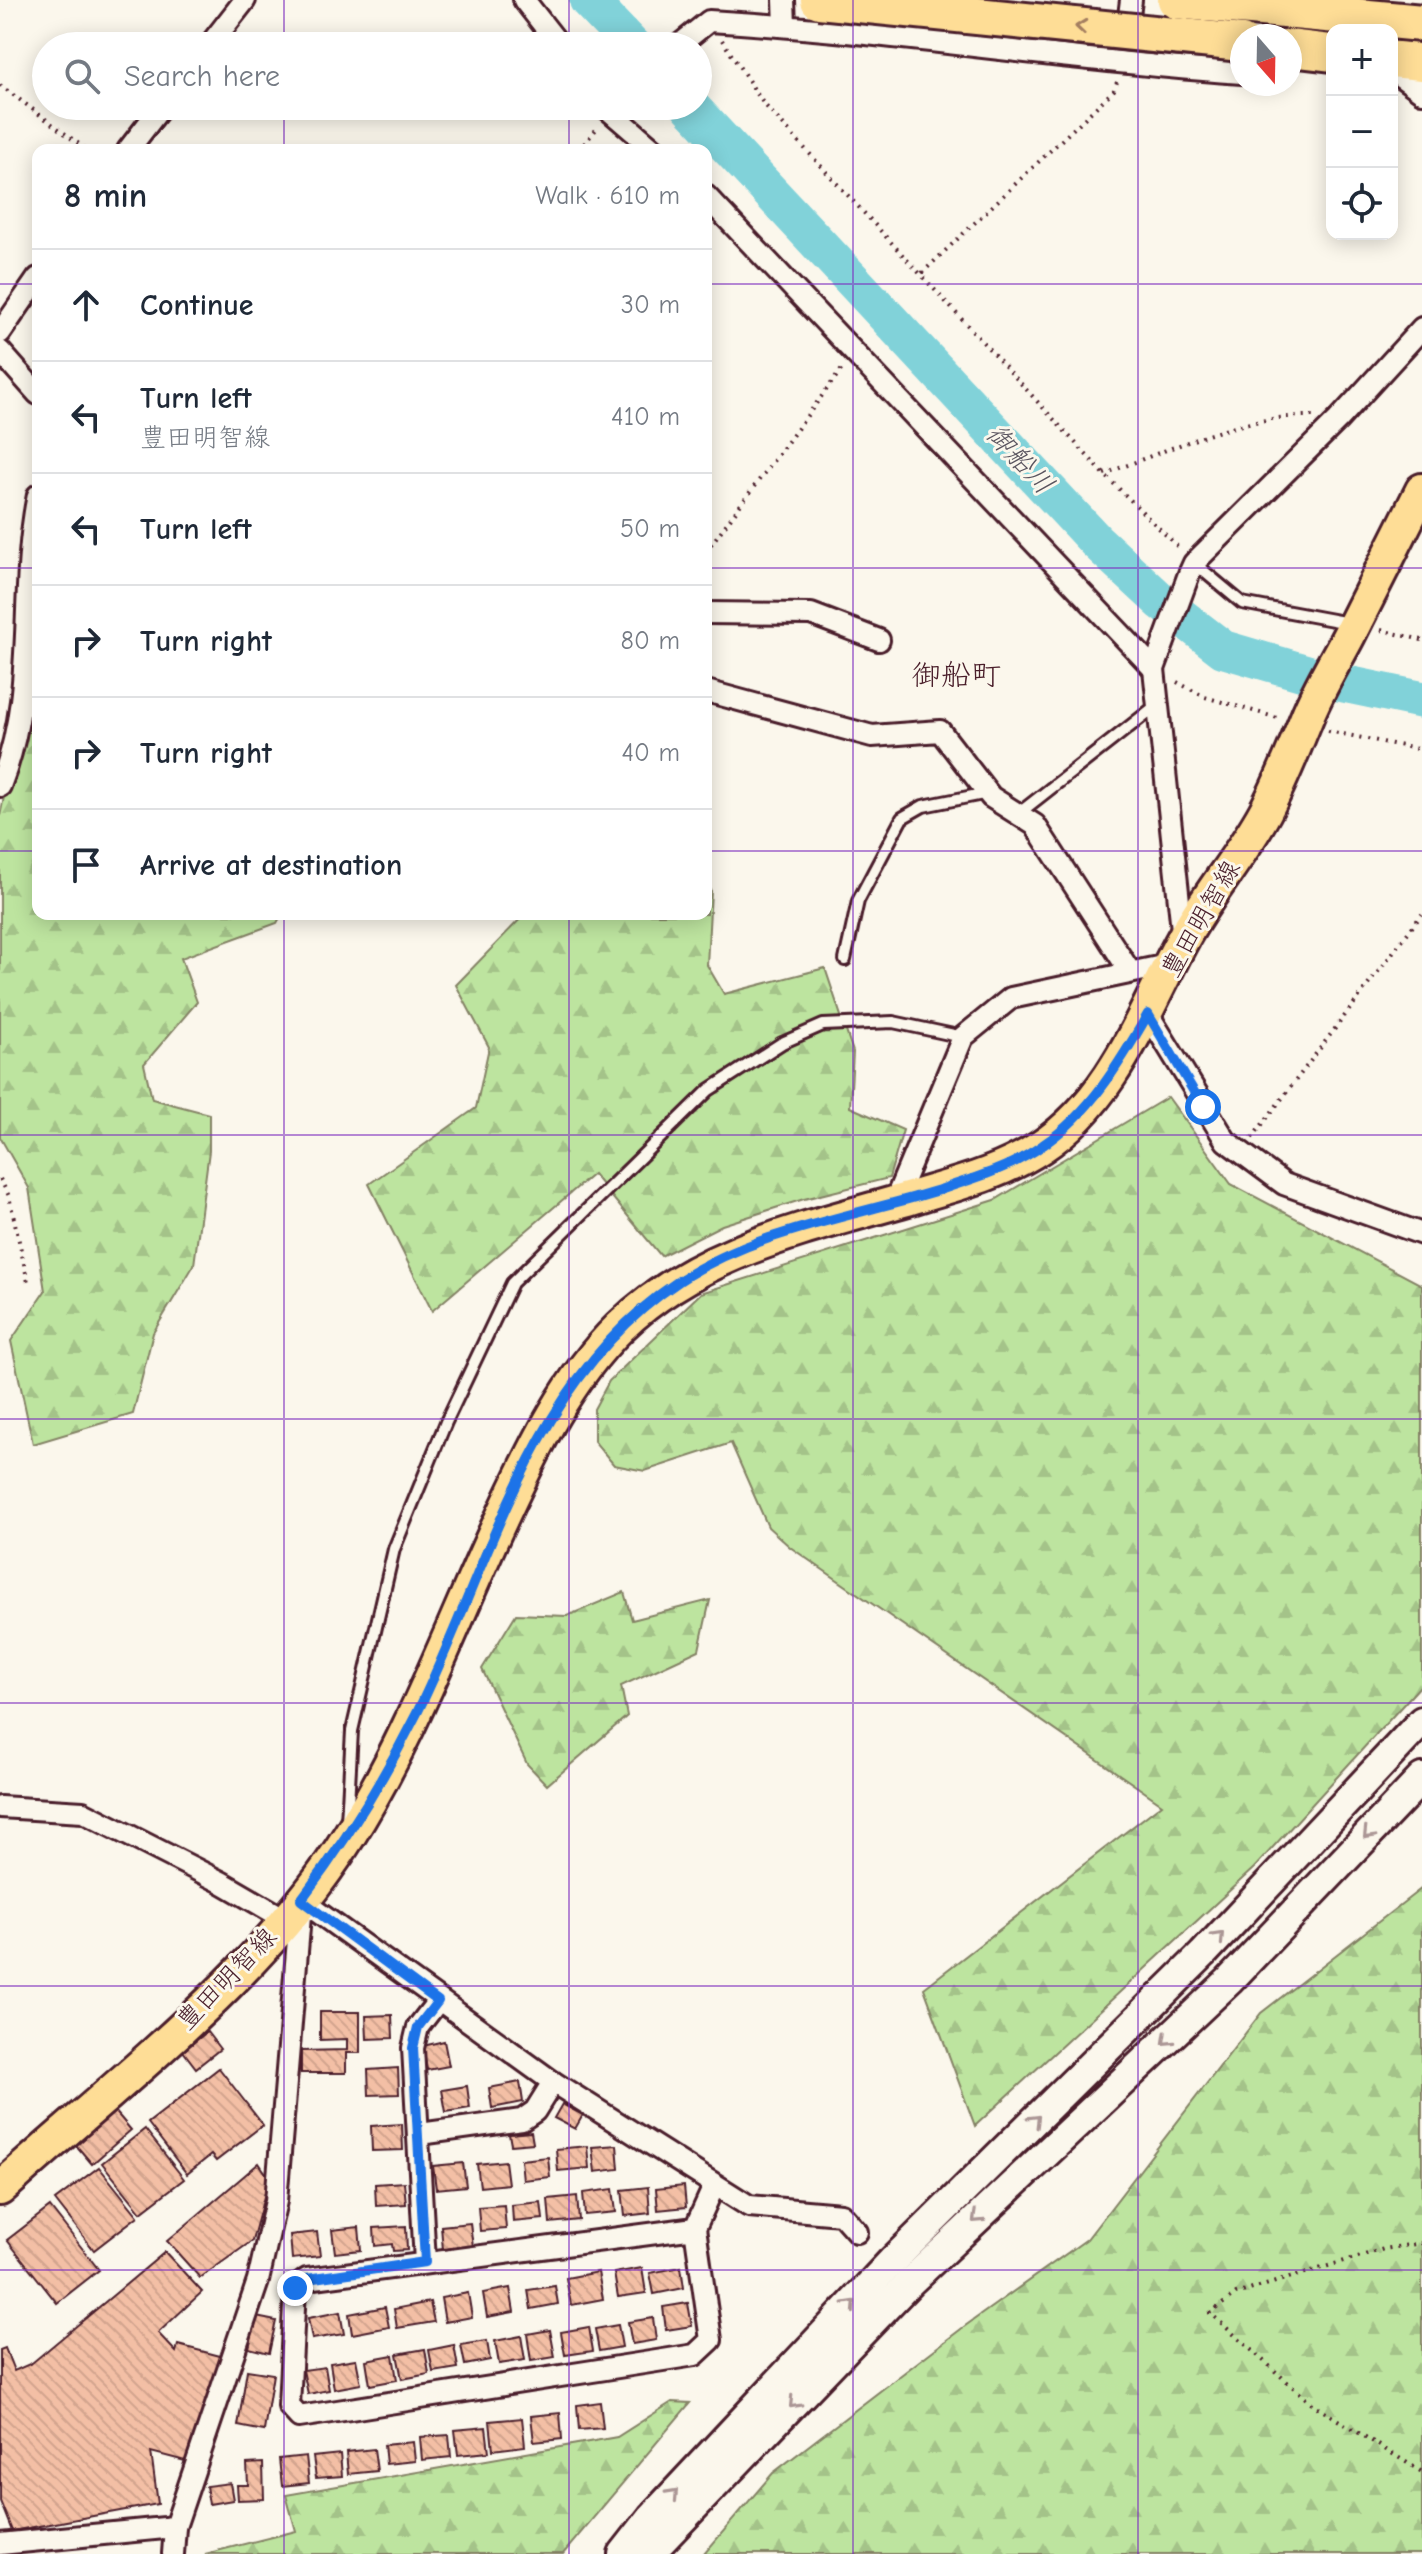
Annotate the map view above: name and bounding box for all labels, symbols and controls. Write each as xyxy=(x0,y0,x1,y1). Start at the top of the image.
one-way arrow xyxy=(1074,19,1087,36)
north arrow xyxy=(1230,24,1302,96)
map controls xyxy=(1326,24,1398,240)
button: + xyxy=(1326,24,1398,96)
search box xyxy=(32,32,712,120)
icon: search xyxy=(60,54,104,98)
text: Search here xyxy=(124,59,280,94)
button: − xyxy=(1326,96,1398,168)
button: locate xyxy=(1326,168,1398,240)
text: 8 min xyxy=(64,176,147,216)
text: Walk · 610 m xyxy=(535,181,680,211)
icon: ahead xyxy=(64,283,108,327)
text: Continue xyxy=(140,288,254,323)
text: 30 m xyxy=(621,290,680,320)
text: Turn left xyxy=(140,381,252,416)
icon: left xyxy=(64,395,108,439)
text: 410 m xyxy=(611,402,680,432)
water label: 御船川 xyxy=(980,417,1060,501)
text: 豊田明智線 xyxy=(140,423,270,453)
icon: left xyxy=(64,507,108,551)
text: Turn left xyxy=(140,512,252,547)
text: 50 m xyxy=(620,514,680,544)
icon: right xyxy=(64,619,108,663)
text: Turn right xyxy=(140,624,272,659)
text: 80 m xyxy=(621,626,680,656)
district label: 御船町 xyxy=(911,658,1001,693)
icon: right xyxy=(64,731,108,775)
text: Turn right xyxy=(140,736,272,771)
text: 40 m xyxy=(621,738,680,768)
icon: arrive xyxy=(64,843,108,887)
text: Arrive at destination xyxy=(140,848,402,883)
street label: 豊田明智線 xyxy=(1156,855,1246,983)
route start xyxy=(1185,1089,1221,1125)
one-way arrow xyxy=(1364,1825,1378,1840)
street label: 豊田明智線 xyxy=(171,1922,283,2036)
one-way arrow xyxy=(1210,1932,1224,1946)
one-way arrow xyxy=(1161,2030,1176,2044)
one-way arrow xyxy=(1026,2115,1040,2130)
one-way arrow xyxy=(972,2209,987,2223)
route end xyxy=(277,2270,313,2306)
one-way arrow xyxy=(842,2299,856,2314)
one-way arrow xyxy=(789,2394,804,2408)
one-way arrow xyxy=(664,2489,679,2503)

